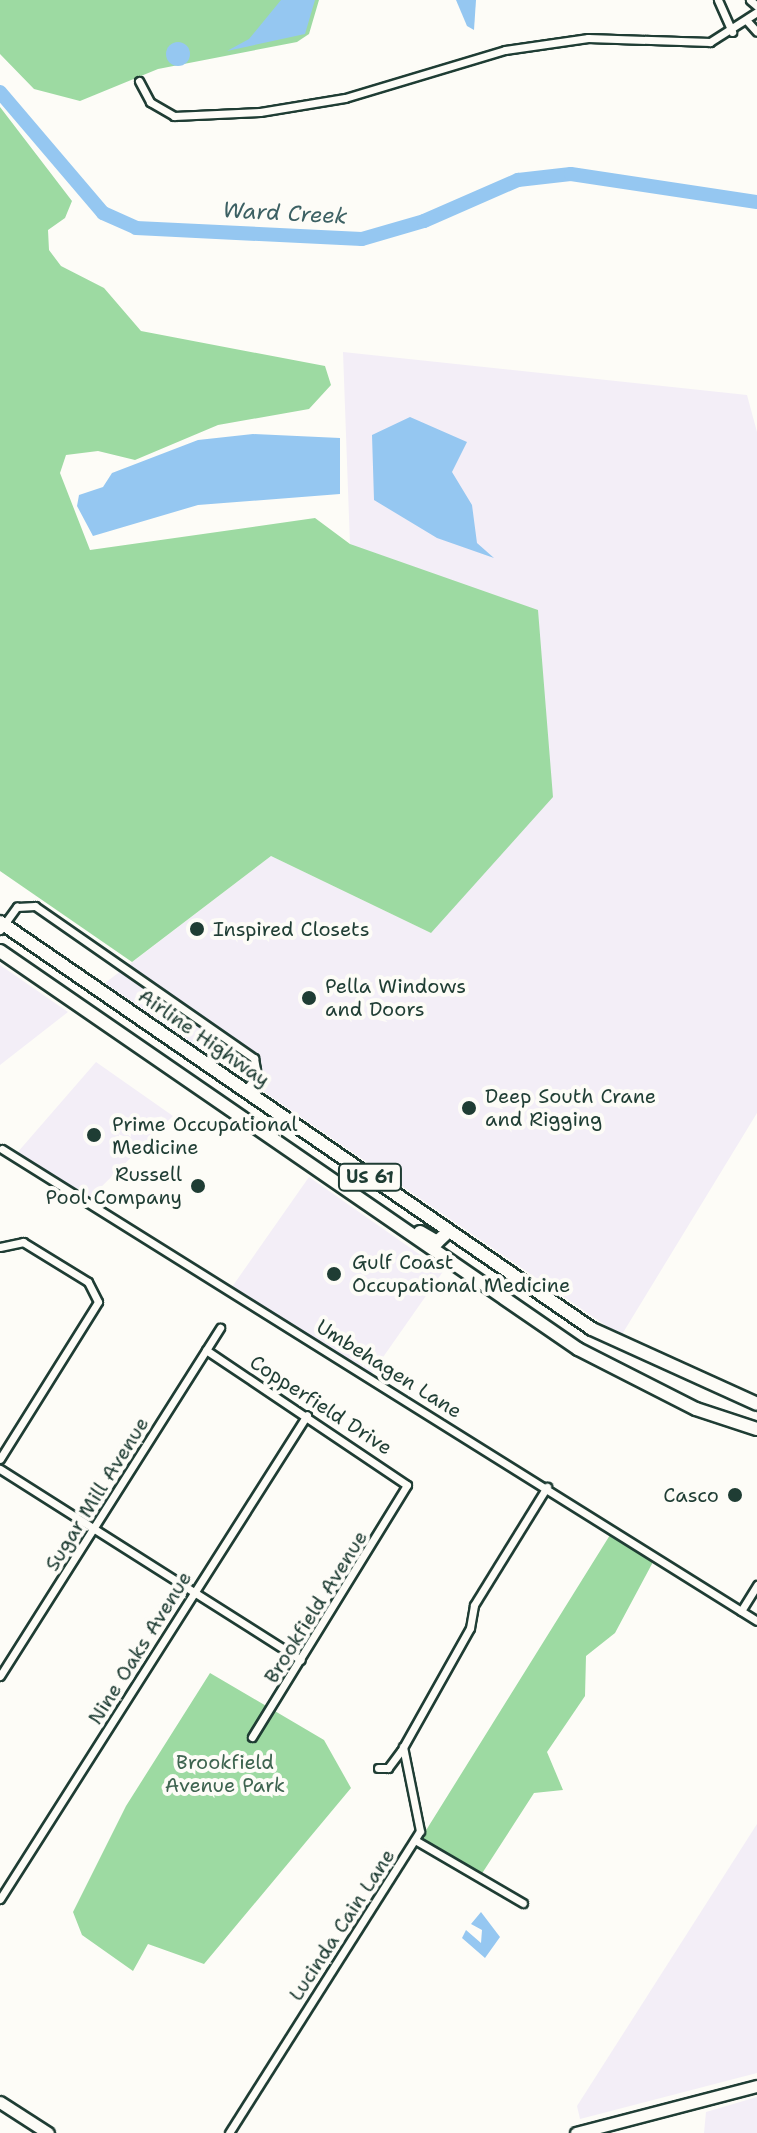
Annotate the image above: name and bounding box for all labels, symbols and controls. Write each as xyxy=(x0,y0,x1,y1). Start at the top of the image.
water label: Ward Creek xyxy=(222,197,348,229)
place label: Inspired Closets xyxy=(213,917,370,941)
marker: Inspired Closets xyxy=(188,920,206,938)
place label: Pella Windows and Doors xyxy=(325,974,466,1021)
street label: Airline Highway xyxy=(134,984,274,1092)
marker: Pella Windows and Doors xyxy=(300,989,318,1007)
place label: Deep South Crane and Rigging xyxy=(485,1084,656,1131)
marker: Deep South Crane and Rigging xyxy=(460,1099,478,1117)
place label: Prime Occupational Medicine xyxy=(112,1112,298,1159)
marker: Prime Occupational Medicine xyxy=(83,1124,105,1146)
place label: Russell Pool Company xyxy=(46,1162,182,1209)
road number: US 61 xyxy=(336,1163,404,1191)
marker: Russell Pool Company xyxy=(189,1177,207,1195)
place label: Gulf Coast Occupational Medicine xyxy=(352,1250,570,1297)
marker: Gulf Coast Occupational Medicine xyxy=(323,1263,345,1285)
street label: Umbehagen Lane xyxy=(312,1315,466,1423)
street label: Copperfield Drive xyxy=(245,1350,397,1460)
street label: Sugar Mill Avenue xyxy=(40,1413,154,1575)
place label: Casco xyxy=(663,1483,719,1507)
marker: Casco xyxy=(726,1486,744,1504)
street label: Brookfield Avenue xyxy=(259,1526,373,1688)
street label: Nine Oaks Avenue xyxy=(83,1567,197,1729)
park label: Brookfield Avenue Park xyxy=(165,1750,285,1797)
street label: Lucinda Cain Lane xyxy=(284,1845,400,2005)

